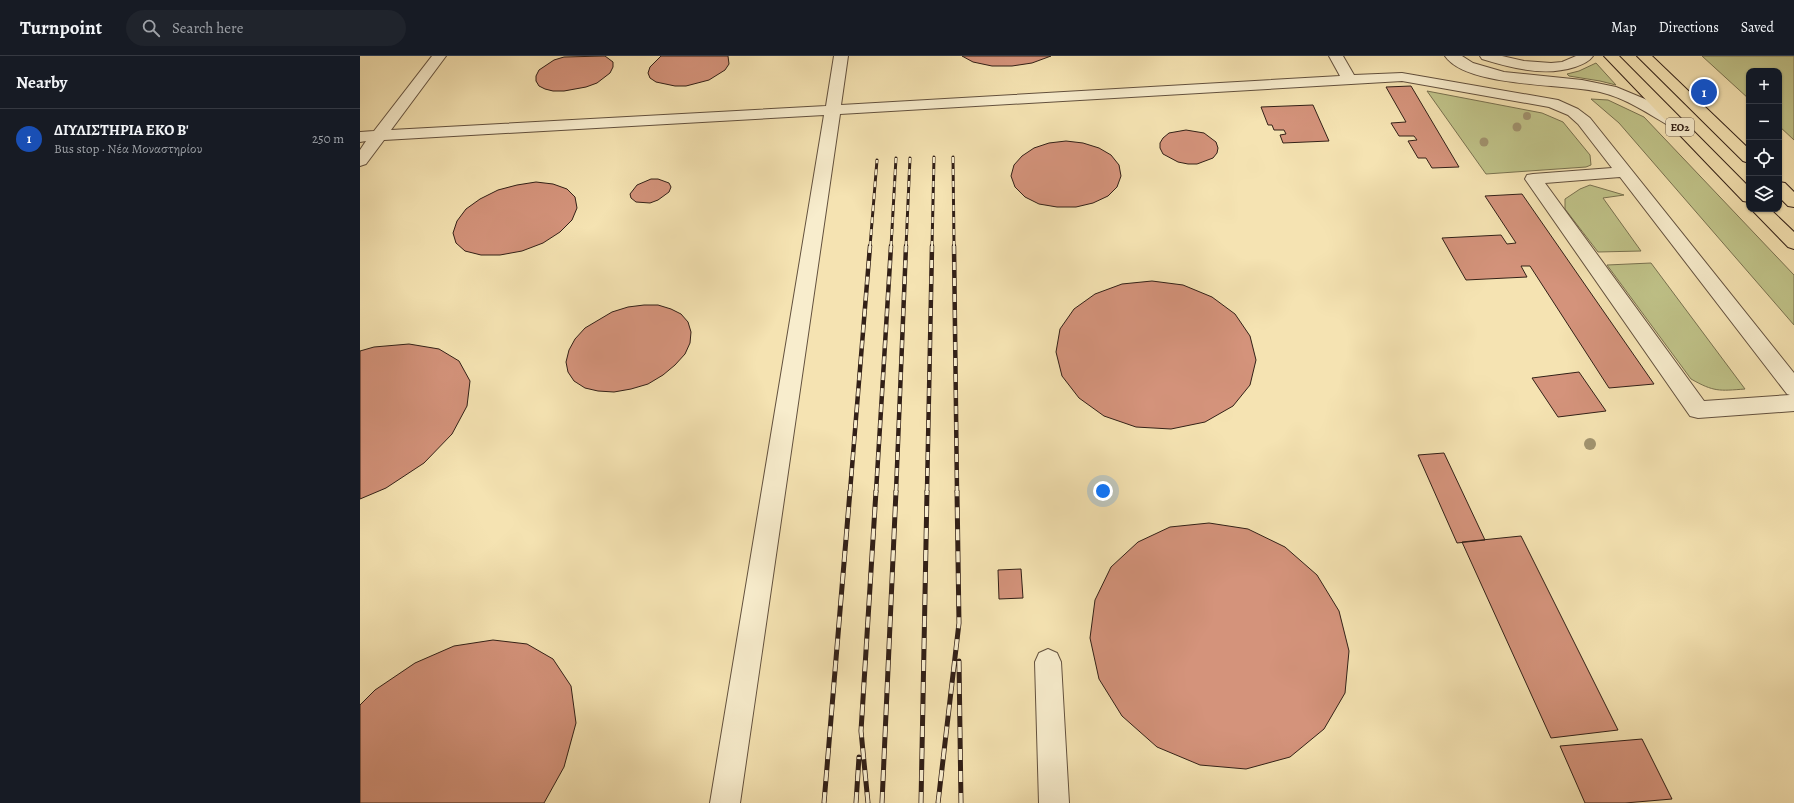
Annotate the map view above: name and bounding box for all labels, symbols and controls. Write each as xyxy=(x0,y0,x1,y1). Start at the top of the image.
search box xyxy=(126,10,406,46)
text: Turnpoint xyxy=(20,15,102,41)
icon: search xyxy=(140,17,162,39)
text: Search here xyxy=(172,18,243,38)
text: Map xyxy=(1611,18,1637,37)
text: Directions xyxy=(1659,18,1719,37)
text: Saved xyxy=(1741,18,1774,37)
map controls xyxy=(1746,68,1782,212)
button: + xyxy=(1746,68,1782,104)
text: Nearby xyxy=(16,71,67,94)
pin: 1 xyxy=(1691,77,1717,107)
button: − xyxy=(1746,104,1782,140)
road number: ΕΟ2 xyxy=(1666,118,1694,136)
text: ΔΙΥΛΙΣΤΗΡΙΑ ΕΚΟ Β' xyxy=(54,120,189,140)
text: 1 xyxy=(27,130,31,147)
text: 250 m xyxy=(312,130,344,147)
text: Bus stop · Νέα Μοναστηρίου xyxy=(54,140,202,157)
button: locate xyxy=(1746,140,1782,176)
button: layers xyxy=(1746,176,1782,212)
your location xyxy=(1093,481,1113,501)

